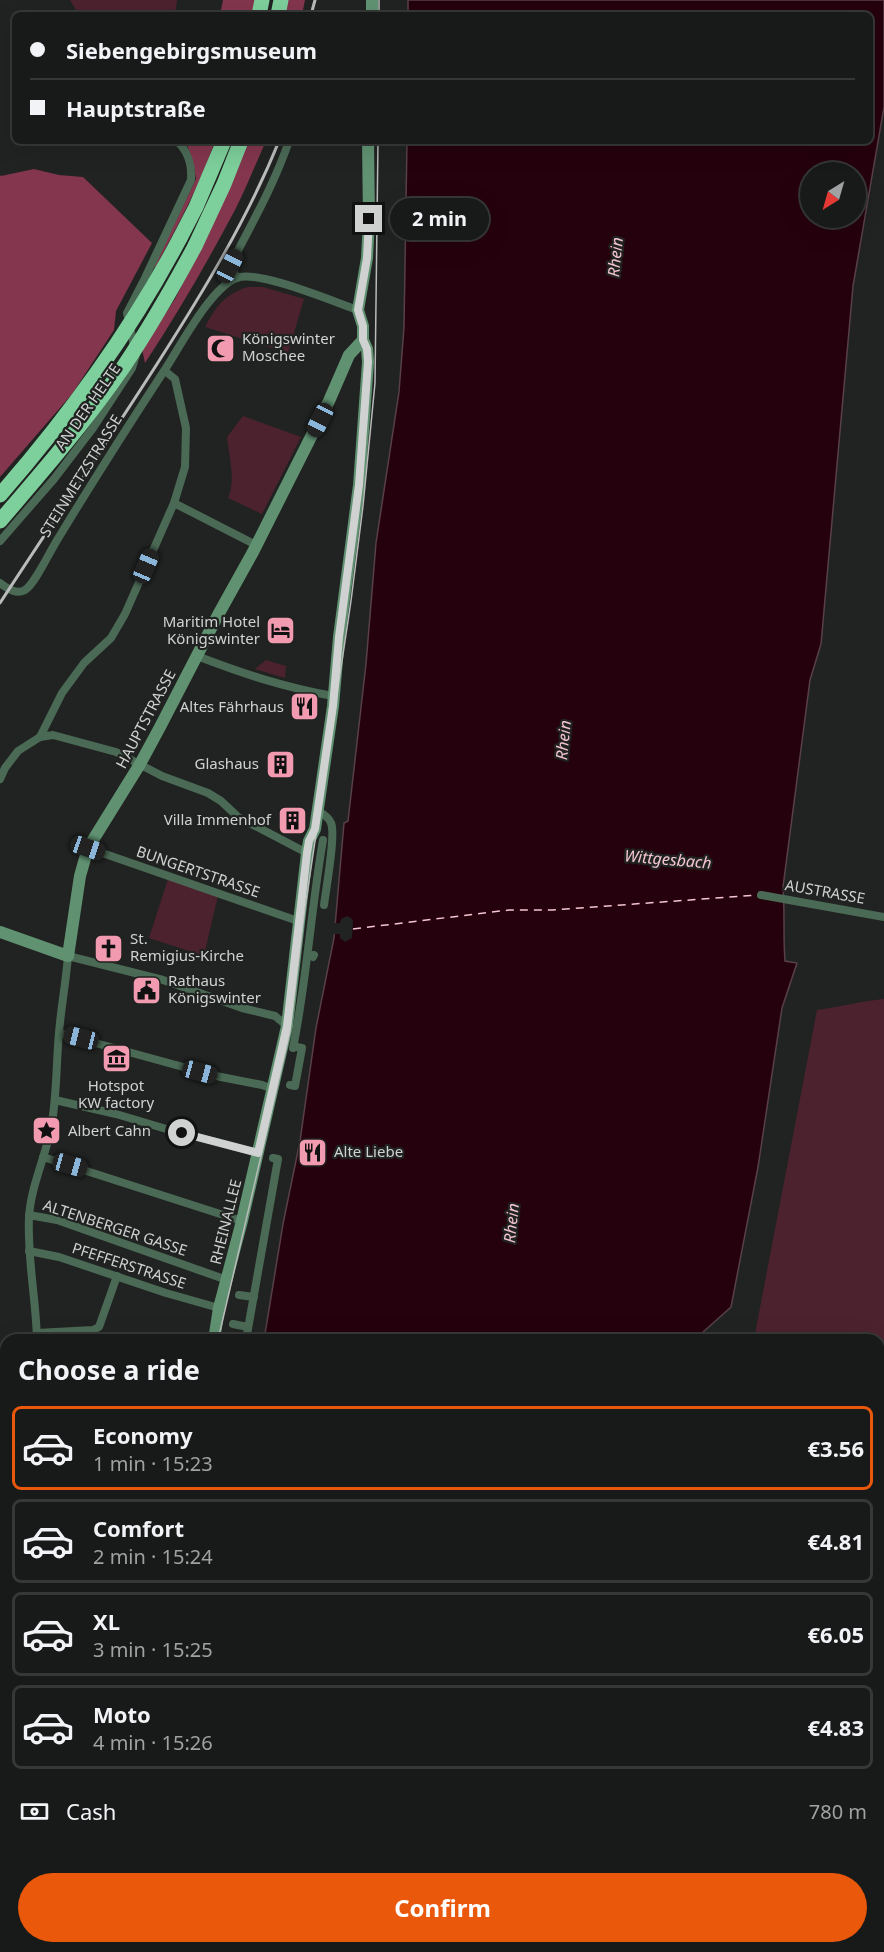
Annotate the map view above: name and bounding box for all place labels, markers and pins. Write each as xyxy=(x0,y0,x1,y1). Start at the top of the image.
place label: Königswinter Moschee xyxy=(242,328,335,365)
mosque icon: Königswinter Moschee xyxy=(205,332,237,364)
place label: Maritim Hotel Königswinter xyxy=(163,611,260,648)
hotel icon: Maritim Hotel Königswinter xyxy=(265,615,297,647)
restaurant icon: Altes Fährhaus xyxy=(289,691,321,723)
place label: Altes Fährhaus xyxy=(180,696,284,716)
building icon: Glashaus xyxy=(264,748,296,780)
place label: Glashaus xyxy=(194,753,259,773)
building icon: Villa Immenhof xyxy=(276,804,308,836)
place label: Villa Immenhof xyxy=(164,809,272,829)
place label: St. Remigius-Kirche xyxy=(130,928,244,965)
church icon: St. Remigius-Kirche xyxy=(93,932,125,964)
place label: Rathaus Königswinter xyxy=(168,970,261,1007)
public building icon: Rathaus Königswinter xyxy=(131,974,163,1006)
museum icon: Hotspot KW factory xyxy=(100,1043,132,1075)
place label: Hotspot KW factory xyxy=(78,1075,154,1112)
place icon: Albert Cahn xyxy=(31,1115,63,1147)
place label: Albert Cahn xyxy=(68,1120,151,1140)
restaurant icon: Alte Liebe xyxy=(297,1136,329,1168)
place label: Alte Liebe xyxy=(334,1141,403,1161)

